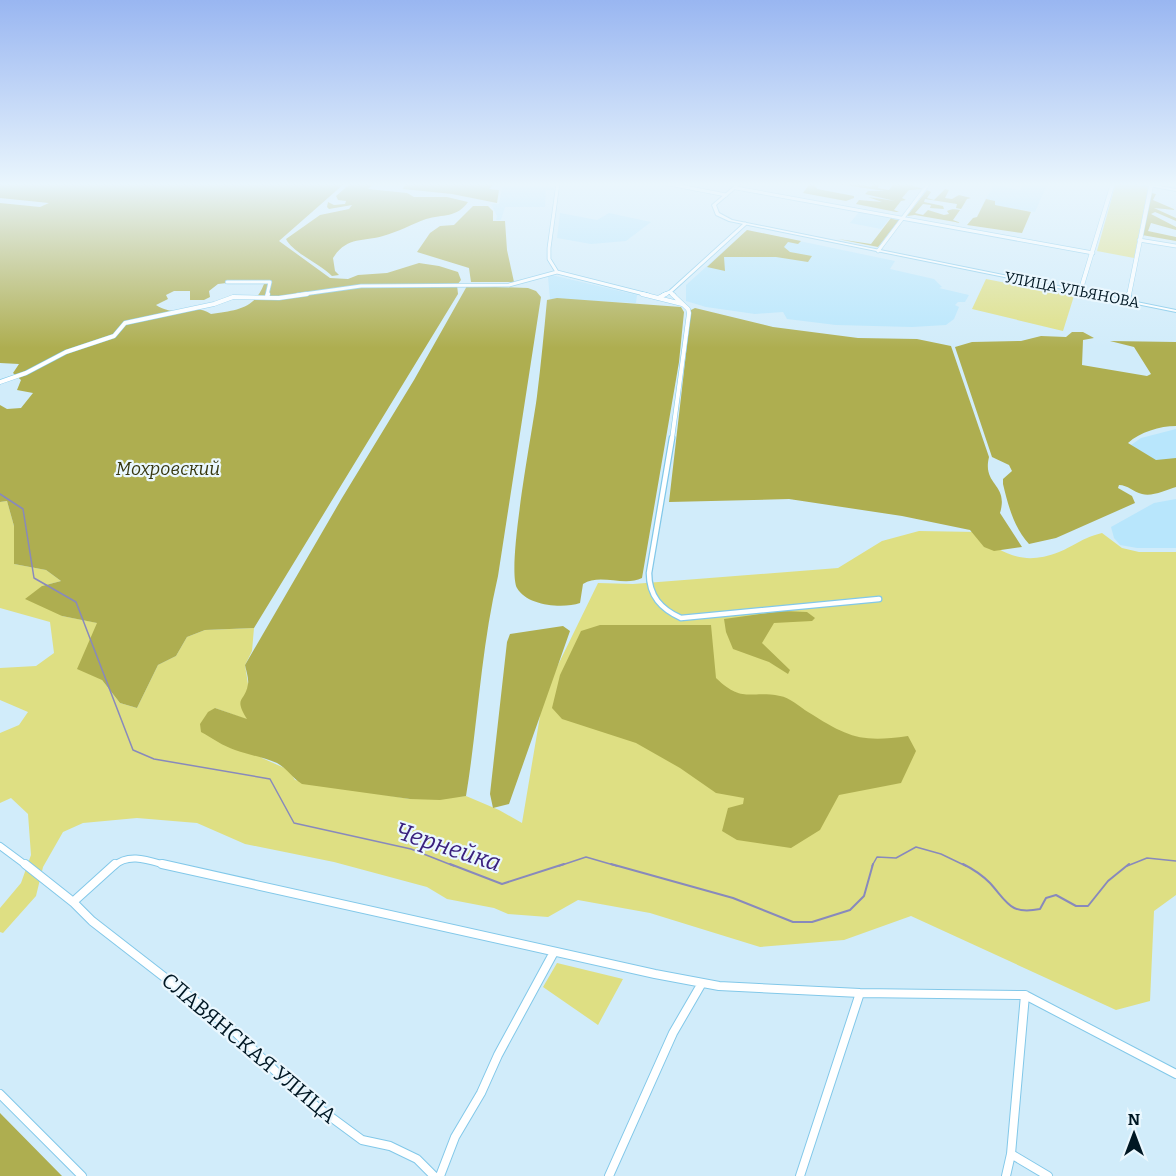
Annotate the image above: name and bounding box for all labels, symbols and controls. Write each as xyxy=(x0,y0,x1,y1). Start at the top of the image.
street label: УЛИЦА УЛЬЯНОВА xyxy=(1003,268,1141,312)
park label: Мохровский xyxy=(116,458,220,480)
water label: Чернейка xyxy=(391,817,505,877)
street label: СЛАВЯНСКАЯ УЛИЦА xyxy=(156,967,342,1129)
north arrow xyxy=(1104,1104,1164,1164)
text: N xyxy=(1128,1110,1140,1129)

